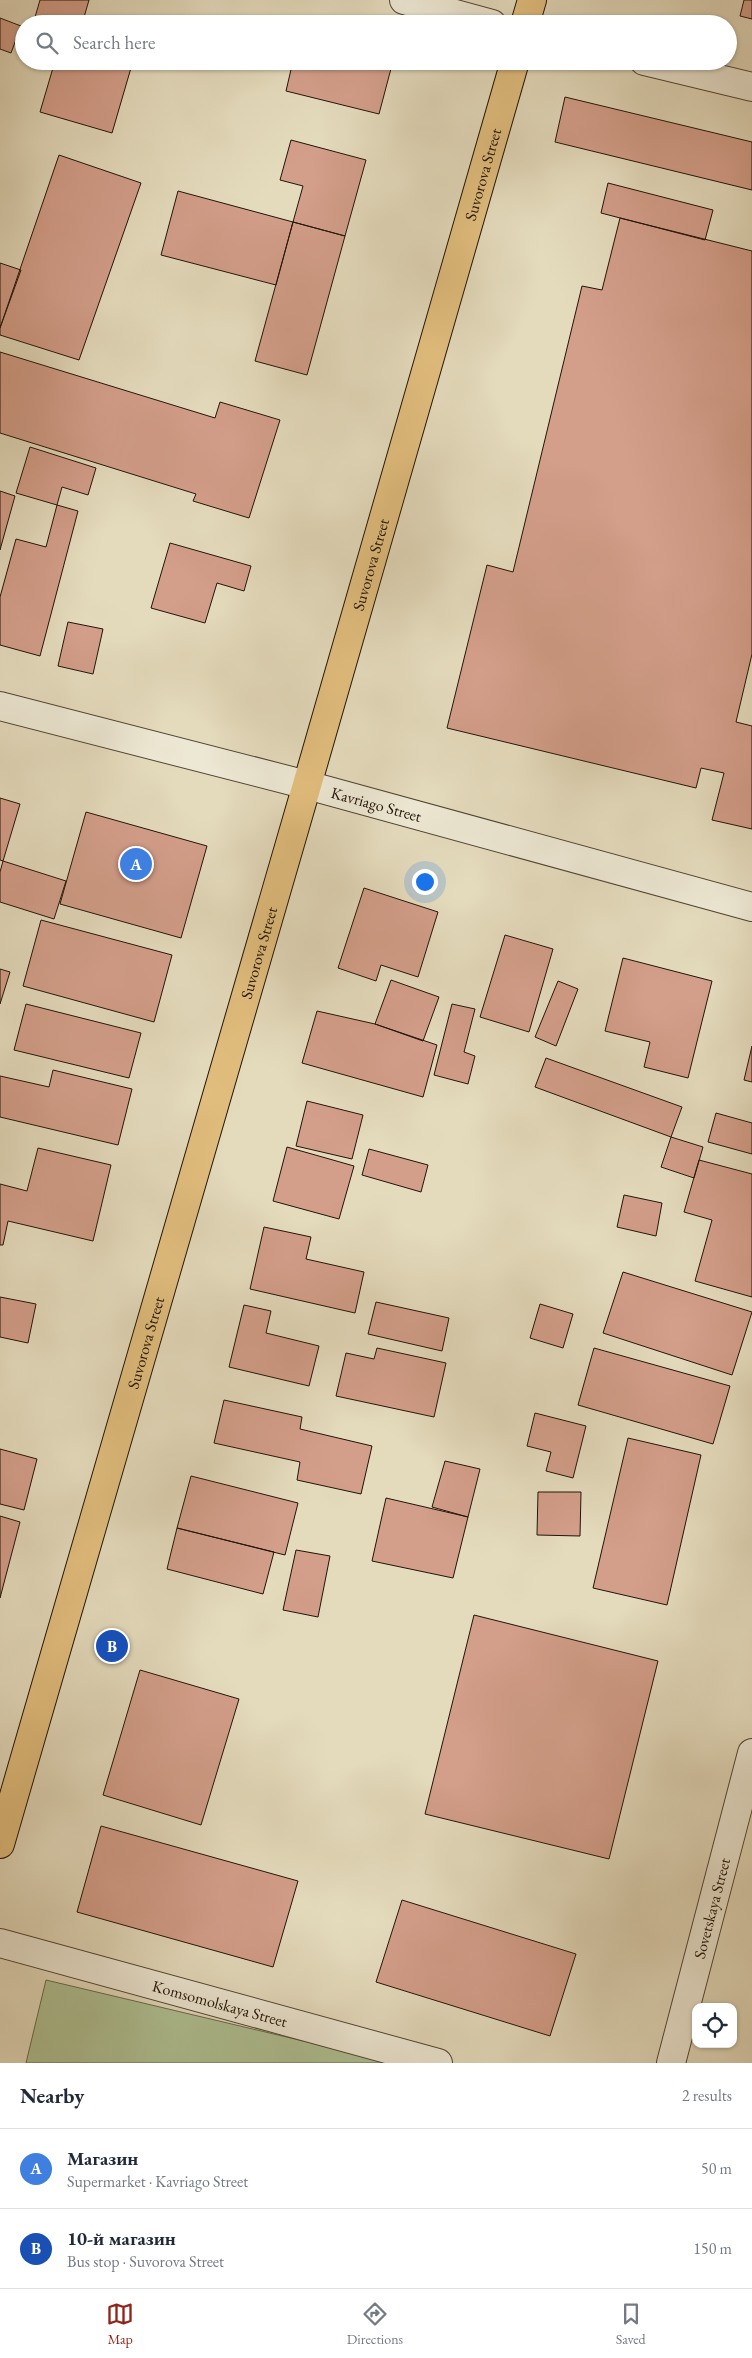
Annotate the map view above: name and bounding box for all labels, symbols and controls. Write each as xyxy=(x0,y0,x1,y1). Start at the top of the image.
search box xyxy=(15,15,737,70)
icon: search xyxy=(33,29,61,57)
text: Search here xyxy=(73,30,155,55)
street label: Suvorova Street xyxy=(459,126,506,223)
street label: Suvorova Street xyxy=(347,516,394,613)
street label: Kavriago Street xyxy=(329,782,424,826)
pin: A xyxy=(120,845,152,883)
your location xyxy=(412,869,438,895)
street label: Suvorova Street xyxy=(235,904,282,1001)
street label: Suvorova Street xyxy=(122,1294,169,1391)
pin: B xyxy=(96,1627,128,1665)
street label: Sovetskaya Street xyxy=(688,1855,735,1961)
street label: Komsomolskaya Street xyxy=(150,1975,290,2032)
map controls xyxy=(692,2003,737,2048)
button: locate xyxy=(692,2003,737,2048)
text: Nearby xyxy=(20,2082,84,2109)
text: 2 results xyxy=(682,2085,732,2106)
text: Магазин xyxy=(67,2146,138,2171)
text: A xyxy=(30,2158,42,2179)
text: 50 m xyxy=(701,2158,732,2179)
text: Supermarket · Kavriago Street xyxy=(67,2171,248,2192)
text: 10-й магазин xyxy=(67,2226,176,2251)
text: B xyxy=(31,2238,41,2259)
text: 150 m xyxy=(693,2238,732,2259)
text: Bus stop · Suvorova Street xyxy=(67,2251,224,2272)
tab: Map xyxy=(106,2300,134,2348)
tab: Directions xyxy=(347,2300,403,2348)
tab: Saved xyxy=(616,2300,646,2348)

